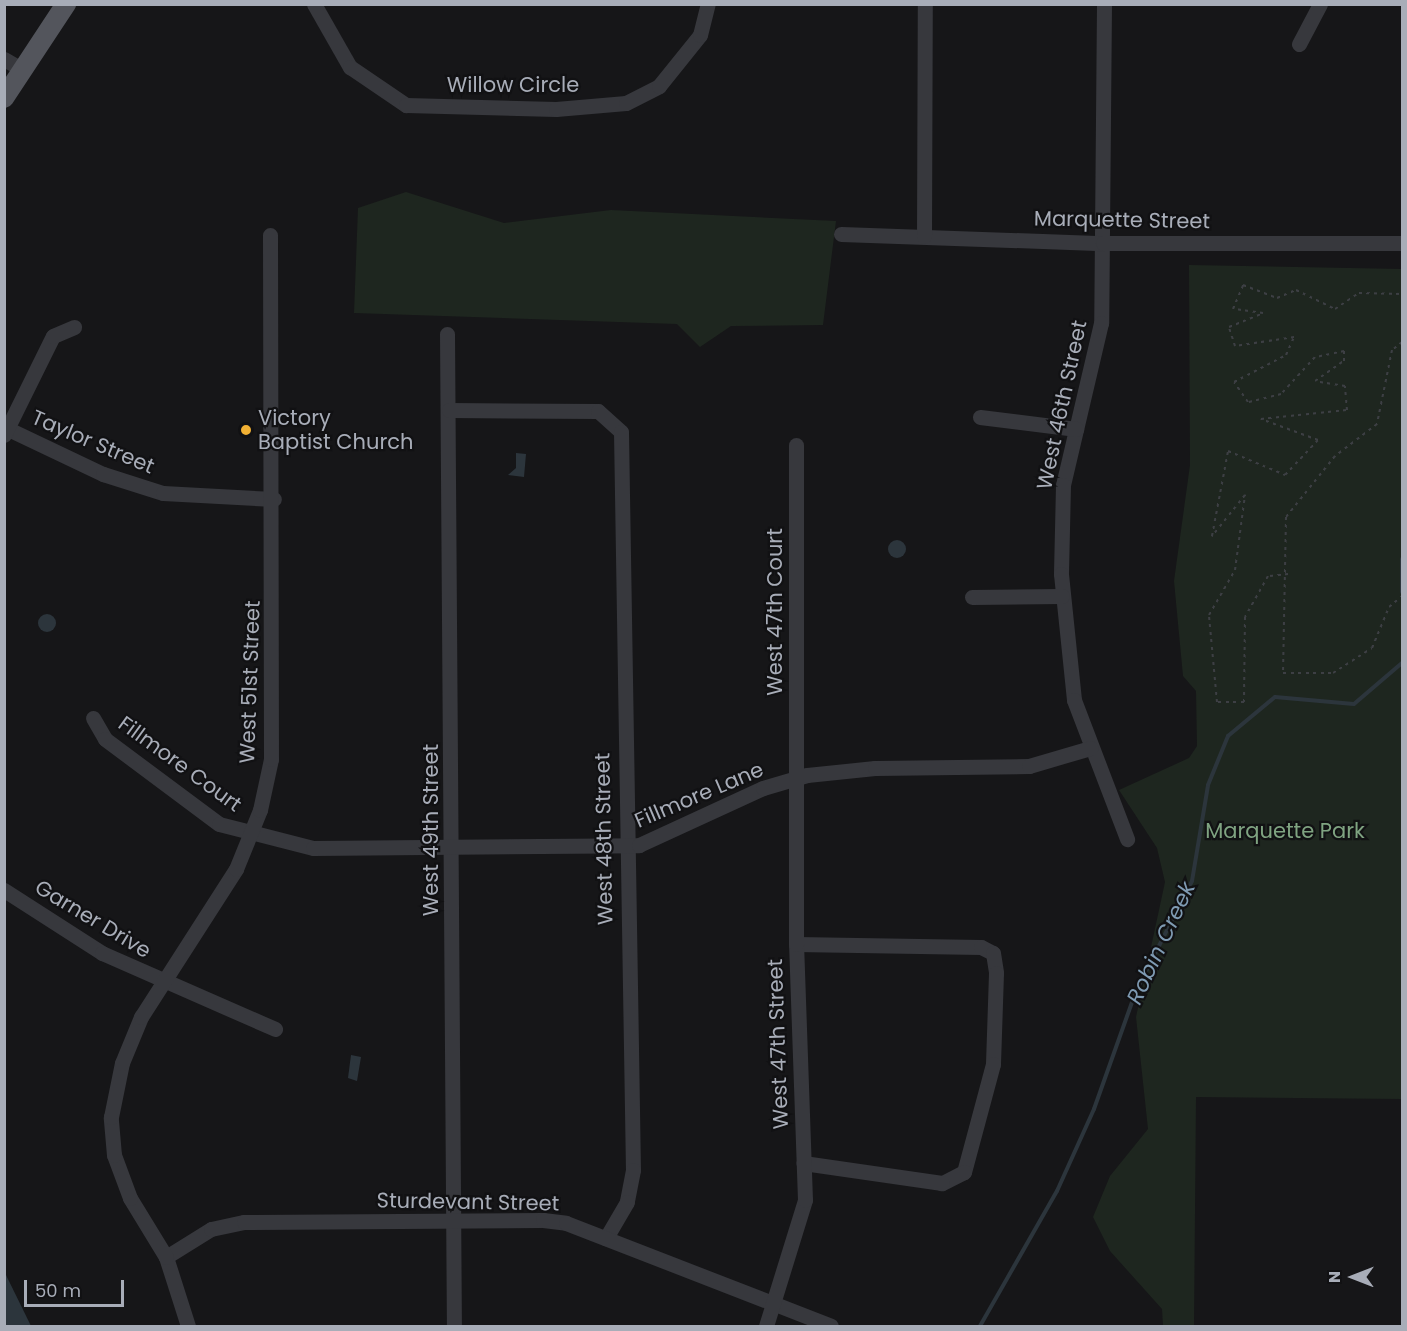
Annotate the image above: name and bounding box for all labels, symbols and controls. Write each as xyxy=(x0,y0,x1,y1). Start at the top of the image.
street label: Willow Circle xyxy=(447,72,579,98)
street label: Marquette Street xyxy=(1034,206,1210,234)
street label: West 46th Street xyxy=(1032,318,1092,492)
street label: Taylor Street xyxy=(28,405,158,479)
place label: Victory Baptist Church xyxy=(258,405,413,455)
marker: Victory Baptist Church xyxy=(239,423,253,437)
street label: West 47th Court xyxy=(762,528,788,696)
street label: West 51st Street xyxy=(235,600,265,764)
street label: Fillmore Court xyxy=(113,711,247,817)
street label: West 49th Street xyxy=(418,744,444,916)
street label: West 48th Street xyxy=(590,753,618,925)
street label: Fillmore Lane xyxy=(631,757,767,833)
park label: Marquette Park xyxy=(1205,818,1365,844)
street label: Garner Drive xyxy=(30,874,156,964)
water label: Robin Creek xyxy=(1121,878,1201,1008)
street label: West 47th Street xyxy=(762,958,794,1130)
street label: Sturdevant Street xyxy=(376,1188,560,1216)
north arrow xyxy=(1323,1247,1383,1307)
scale bar xyxy=(27,1268,128,1306)
text: N xyxy=(1323,1271,1346,1283)
text: 50 m xyxy=(35,1278,81,1303)

